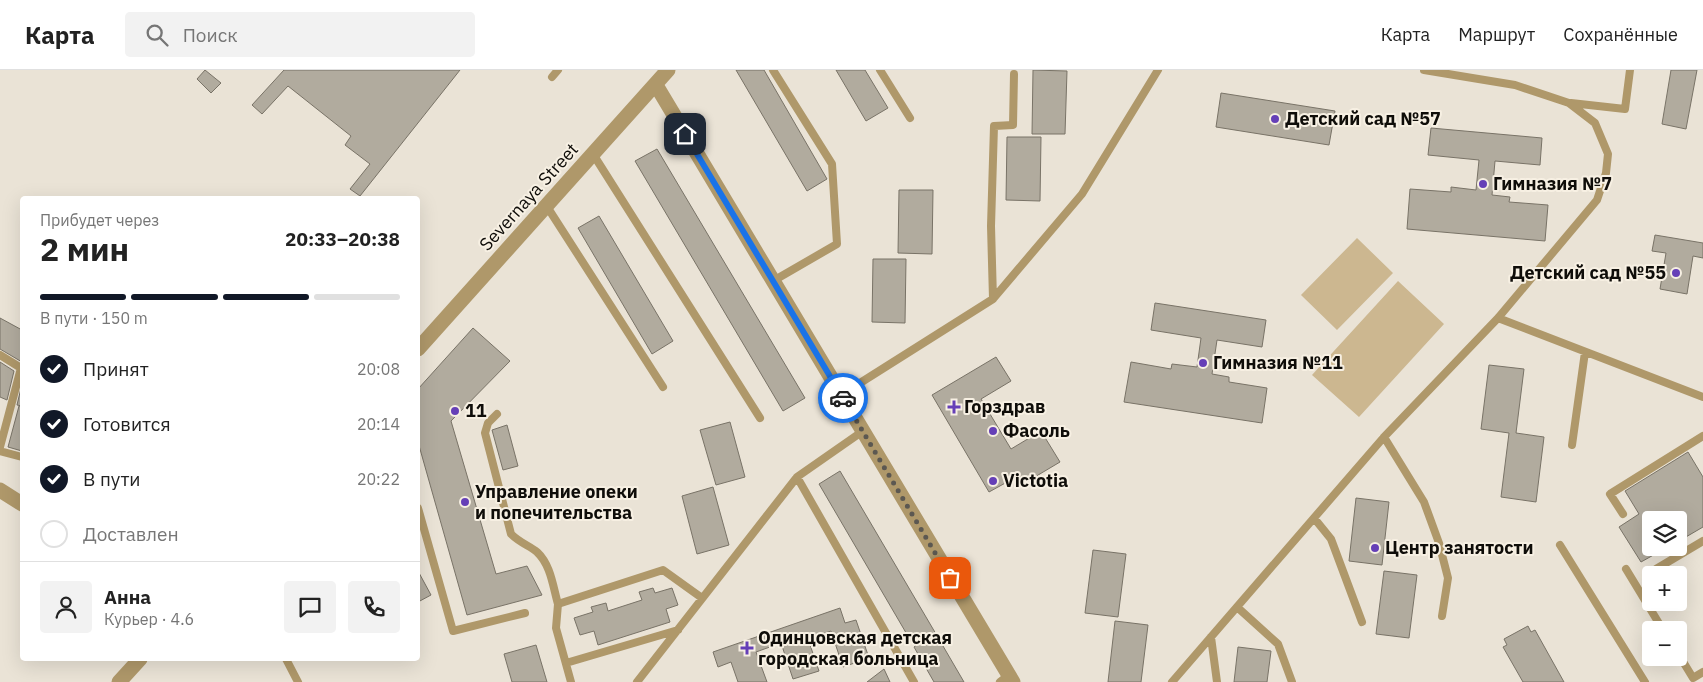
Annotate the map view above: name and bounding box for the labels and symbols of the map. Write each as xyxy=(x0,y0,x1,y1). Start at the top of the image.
place label: Детский сад №57 xyxy=(1285,107,1441,130)
pin xyxy=(664,113,706,155)
marker: Детский сад №57 xyxy=(1269,113,1281,125)
street label: Severnaya Street xyxy=(474,138,583,255)
place label: Гимназия №7 xyxy=(1493,172,1612,195)
marker: Гимназия №7 xyxy=(1477,178,1489,190)
place label: Детский сад №55 xyxy=(1510,261,1666,284)
marker: Детский сад №55 xyxy=(1670,267,1682,279)
place label: Гимназия №11 xyxy=(1213,351,1343,374)
marker: Гимназия №11 xyxy=(1197,357,1209,369)
courier xyxy=(818,373,868,423)
place label: Горздрав xyxy=(964,395,1045,418)
place label: 11 xyxy=(465,399,487,422)
marker: Горздрав xyxy=(948,401,960,413)
marker: 11 xyxy=(449,405,461,417)
place label: Фасоль xyxy=(1003,419,1070,442)
marker: Фасоль xyxy=(987,425,999,437)
place label: Victotia xyxy=(1003,469,1068,492)
marker: Victotia xyxy=(987,475,999,487)
place label: Управление опеки и попечительства xyxy=(475,480,638,524)
marker: Управление опеки и попечительства xyxy=(459,496,471,508)
place label: Центр занятости xyxy=(1385,536,1533,559)
marker: Центр занятости xyxy=(1369,542,1381,554)
pin xyxy=(929,557,971,599)
place label: Одинцовская детская городская больница xyxy=(758,626,952,670)
marker: Одинцовская детская городская больница xyxy=(740,641,754,655)

